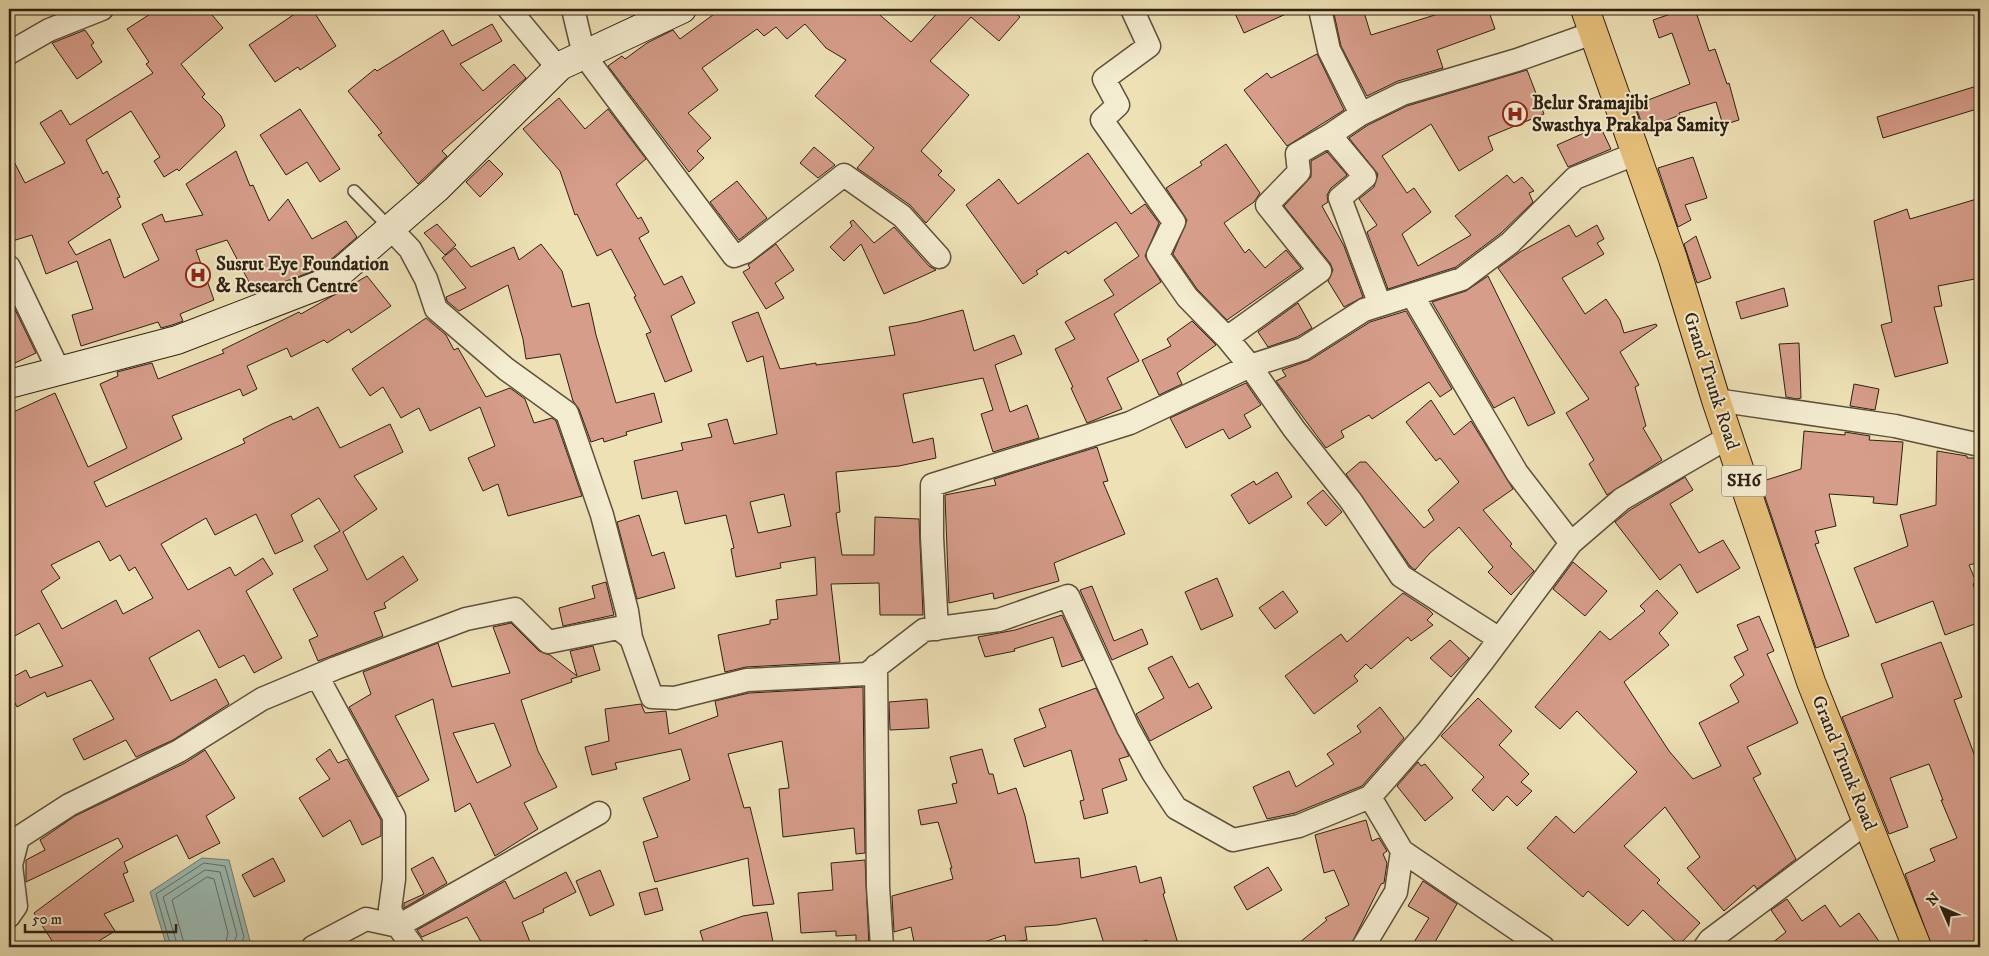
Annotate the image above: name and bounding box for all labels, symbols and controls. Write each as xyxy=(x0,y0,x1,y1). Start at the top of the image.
place label: Belur Sramajibi Swasthya Prakalpa Samity xyxy=(1532,92,1730,137)
hospital icon: Belur Sramajibi Swasthya Prakalpa Samity xyxy=(1502,101,1528,127)
place label: Susrut Eye Foundation & Research Centre xyxy=(216,253,390,298)
hospital icon: Susrut Eye Foundation & Research Centre xyxy=(185,262,211,288)
street label: Grand Trunk Road xyxy=(1678,309,1744,453)
road number: SH6 xyxy=(1722,466,1766,496)
street label: Grand Trunk Road xyxy=(1806,692,1882,834)
north arrow xyxy=(1916,884,1966,934)
text: N xyxy=(1923,889,1944,910)
scale bar xyxy=(25,901,176,933)
text: 50 m xyxy=(32,910,62,929)

